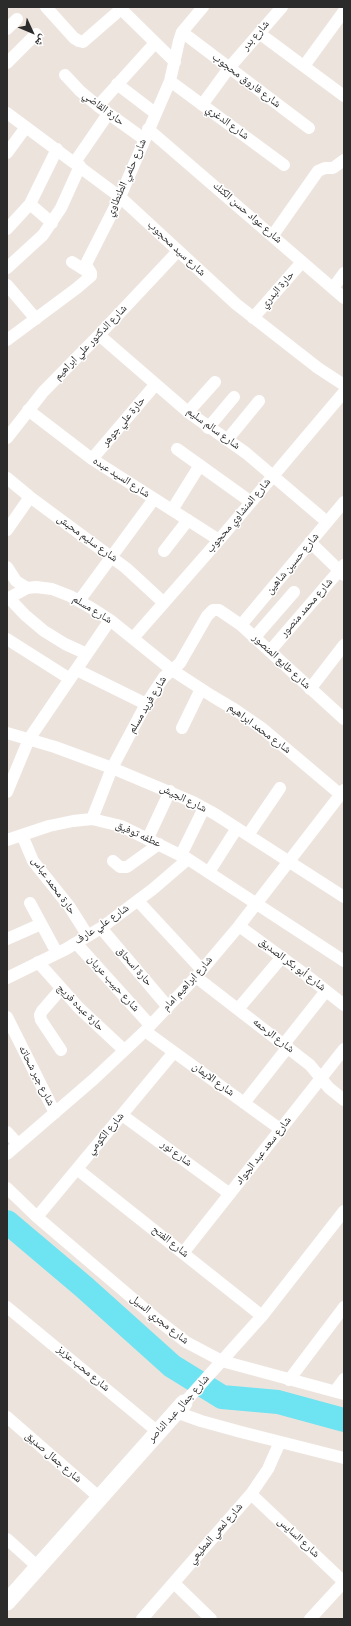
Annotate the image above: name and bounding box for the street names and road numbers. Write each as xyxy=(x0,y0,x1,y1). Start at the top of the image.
street label: شارع بدر xyxy=(239,18,273,54)
street label: شارع فاروق محجوب xyxy=(209,51,283,111)
street label: حارة القاضي xyxy=(79,89,127,129)
street label: شارع الدغري xyxy=(203,103,251,143)
street label: شارع حلمي الطنطاوي xyxy=(104,137,150,219)
street label: شارع عواد حسن الكنك xyxy=(210,179,284,247)
street label: شارع سيد محجوب xyxy=(144,219,208,279)
street label: حارة البدري xyxy=(258,269,298,311)
street label: شارع الدكتور علي ابراهيم xyxy=(52,303,130,383)
street label: حارة علي جوهر xyxy=(99,394,149,450)
street label: شارع سالم سليم xyxy=(184,405,242,453)
street label: شارع السيد عبده xyxy=(90,455,152,501)
street label: شارع المنشاوي محجوب xyxy=(204,476,274,556)
street label: شارع سليم محبش xyxy=(54,513,120,565)
street label: شارع حسين شاهين xyxy=(264,531,322,597)
street label: شارع محمد منصور xyxy=(278,576,336,640)
street label: شارع مسلم xyxy=(70,593,114,627)
street label: شارع طايع المنصور xyxy=(249,632,313,692)
street label: شارع فريد مسلم xyxy=(126,674,170,736)
street label: شارع محمد ابراهيم xyxy=(225,701,293,757)
street label: شارع الجيش xyxy=(157,782,209,816)
street label: عطفه توفيق xyxy=(113,819,163,851)
street label: حارة محمد عباس xyxy=(28,855,78,917)
street label: شارع علي عارف xyxy=(72,902,132,948)
street label: شارع أبو بكر الصديق xyxy=(256,936,328,994)
street label: حارة اسحاق xyxy=(113,945,155,989)
street label: شارع حبيب عريان xyxy=(84,953,142,1015)
street label: شارع ابراهيم امام xyxy=(160,954,216,1014)
street label: حارة عبده فريج xyxy=(54,982,106,1034)
street label: شارع الرحمه xyxy=(250,1016,296,1056)
street label: شارع جبر شحاته xyxy=(15,1044,57,1108)
street label: شارع الايمان xyxy=(189,1060,237,1100)
street label: شارع الكومي xyxy=(85,1110,127,1158)
street label: شارع سعد عبد الجواد xyxy=(233,1114,295,1188)
street label: شارع نور xyxy=(158,1138,194,1170)
street label: شارع الفتح xyxy=(149,1223,191,1261)
street label: شارع مجري السيل xyxy=(127,1292,191,1348)
street label: شارع محب عزيز xyxy=(54,1343,112,1395)
street label: شارع جمال عبد الناصر xyxy=(145,1372,213,1446)
street label: شارع جمال صديق xyxy=(22,1430,84,1486)
street label: شارع لمعي المطيعي xyxy=(186,1501,246,1567)
street label: شارع السايس xyxy=(274,1515,322,1561)

